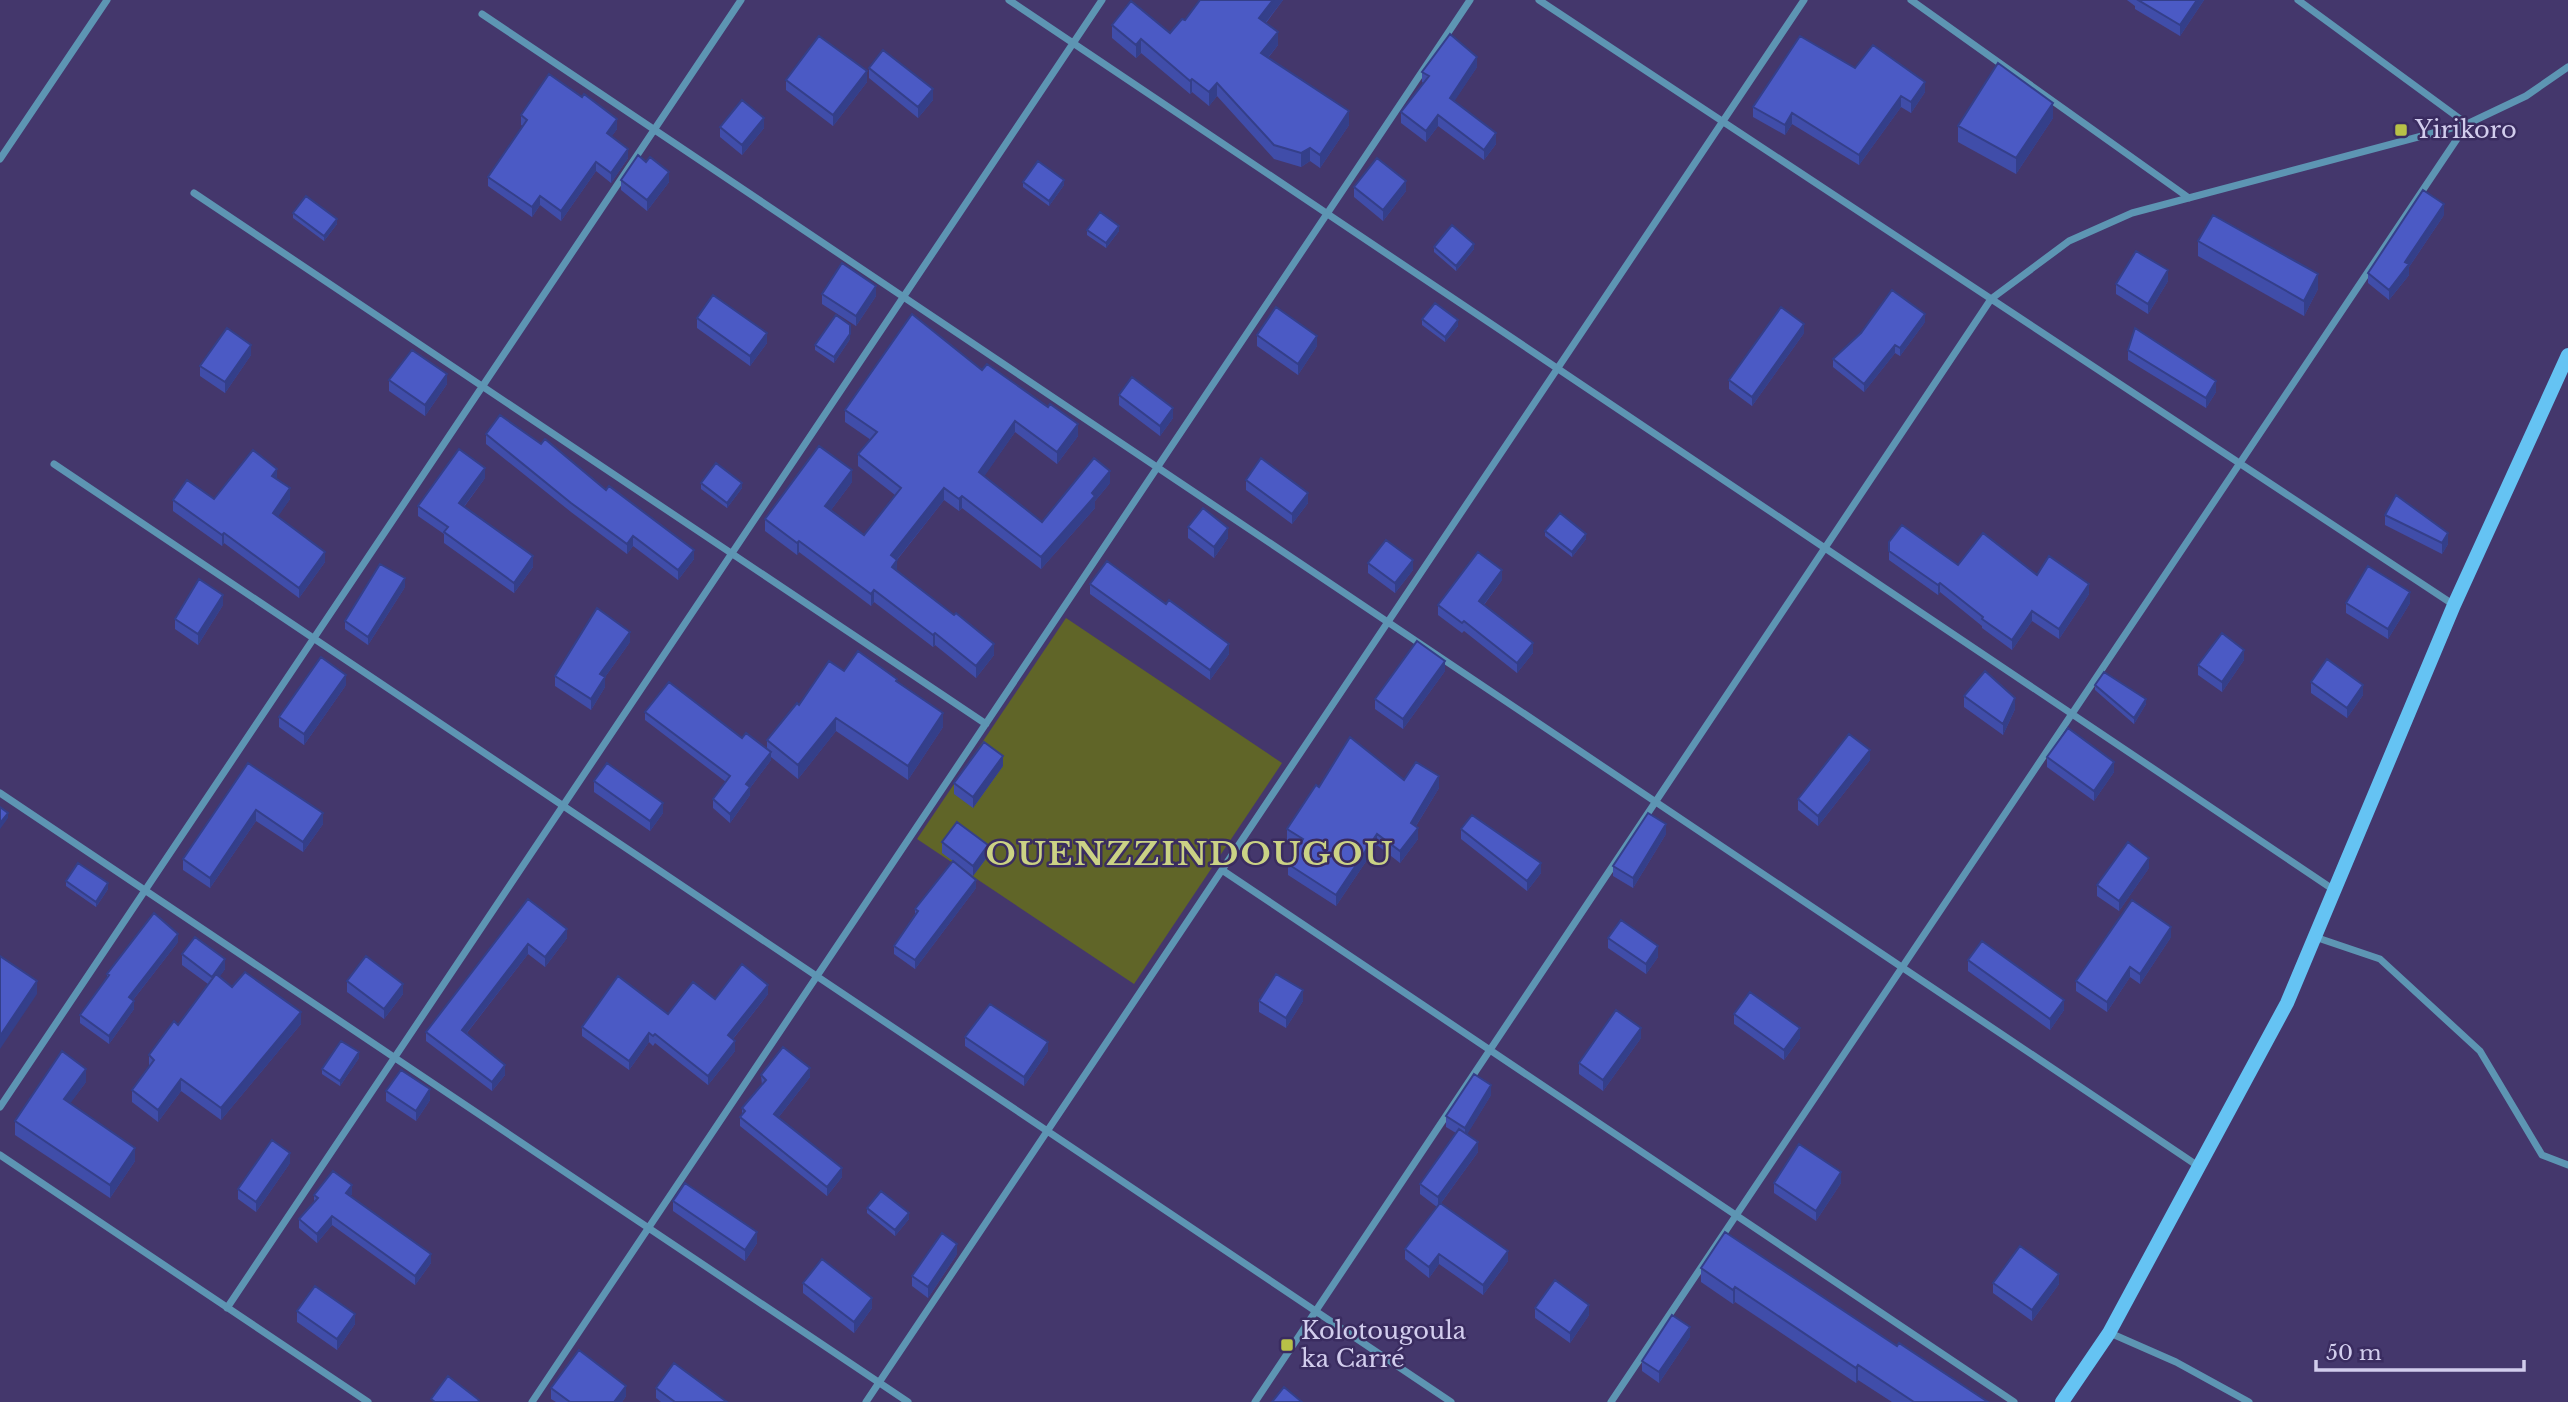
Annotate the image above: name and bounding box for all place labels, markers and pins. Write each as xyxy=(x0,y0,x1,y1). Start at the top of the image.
place label: Yirikoro xyxy=(2414,115,2517,144)
marker: Yirikoro xyxy=(2393,122,2409,138)
place label: Kolotougoula ka Carré xyxy=(1301,1316,1467,1373)
marker: Kolotougoula ka Carré xyxy=(1279,1337,1295,1353)

